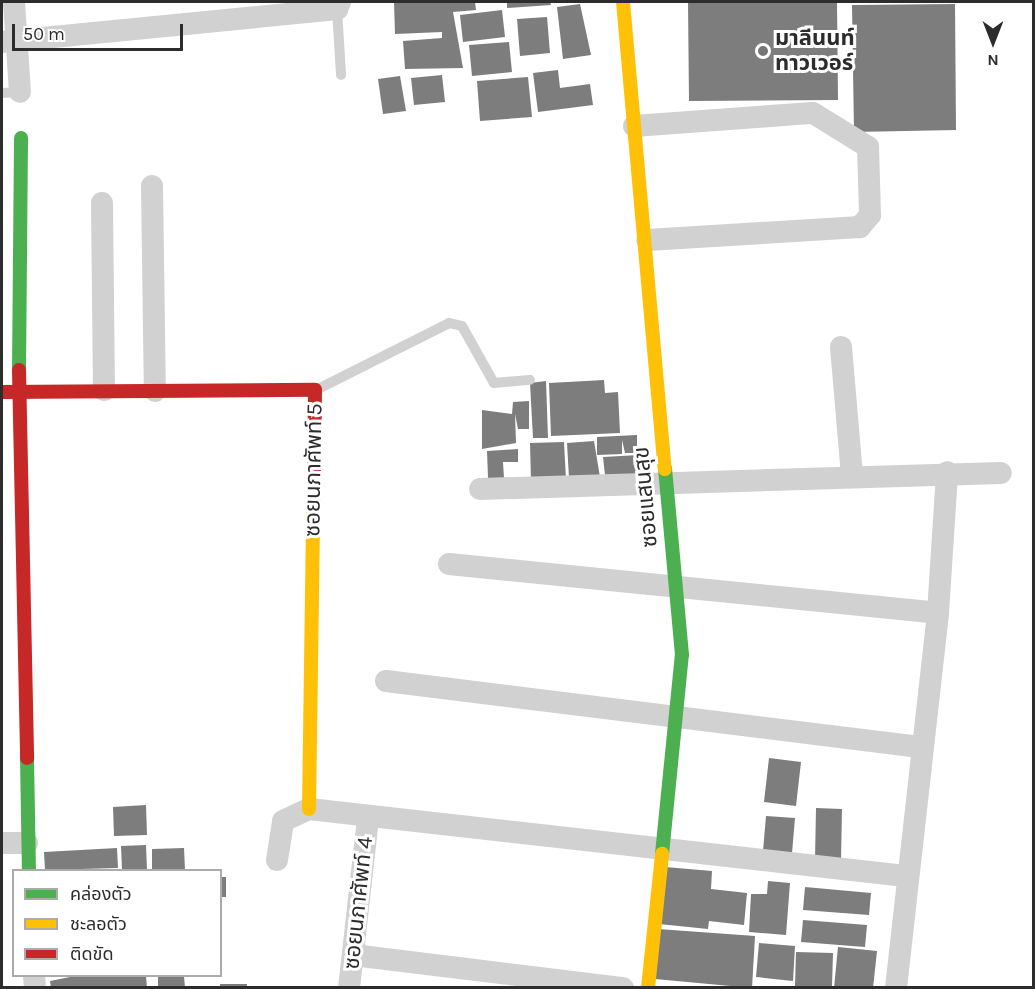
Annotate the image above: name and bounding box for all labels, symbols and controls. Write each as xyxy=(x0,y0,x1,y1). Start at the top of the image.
scale bar xyxy=(15,12,186,50)
north arrow xyxy=(963,12,1023,72)
text: 50 m xyxy=(23,23,65,45)
place label: มาลีนนท์ ทาวเวอร์ xyxy=(775,25,855,76)
marker: มาลีนนท์ ทาวเวอร์ xyxy=(756,44,770,58)
text: N xyxy=(987,51,999,70)
street label: ซอยนภาศัพท์ 5 xyxy=(300,403,328,537)
street label: ซอยแสนสุข xyxy=(628,446,664,548)
street label: ซอยนภาศัพท์ 4 xyxy=(339,835,379,971)
legend xyxy=(12,869,222,977)
text: คล่องตัว xyxy=(70,883,132,905)
text: ชะลอตัว xyxy=(70,913,127,935)
text: ติดขัด xyxy=(70,943,113,965)

